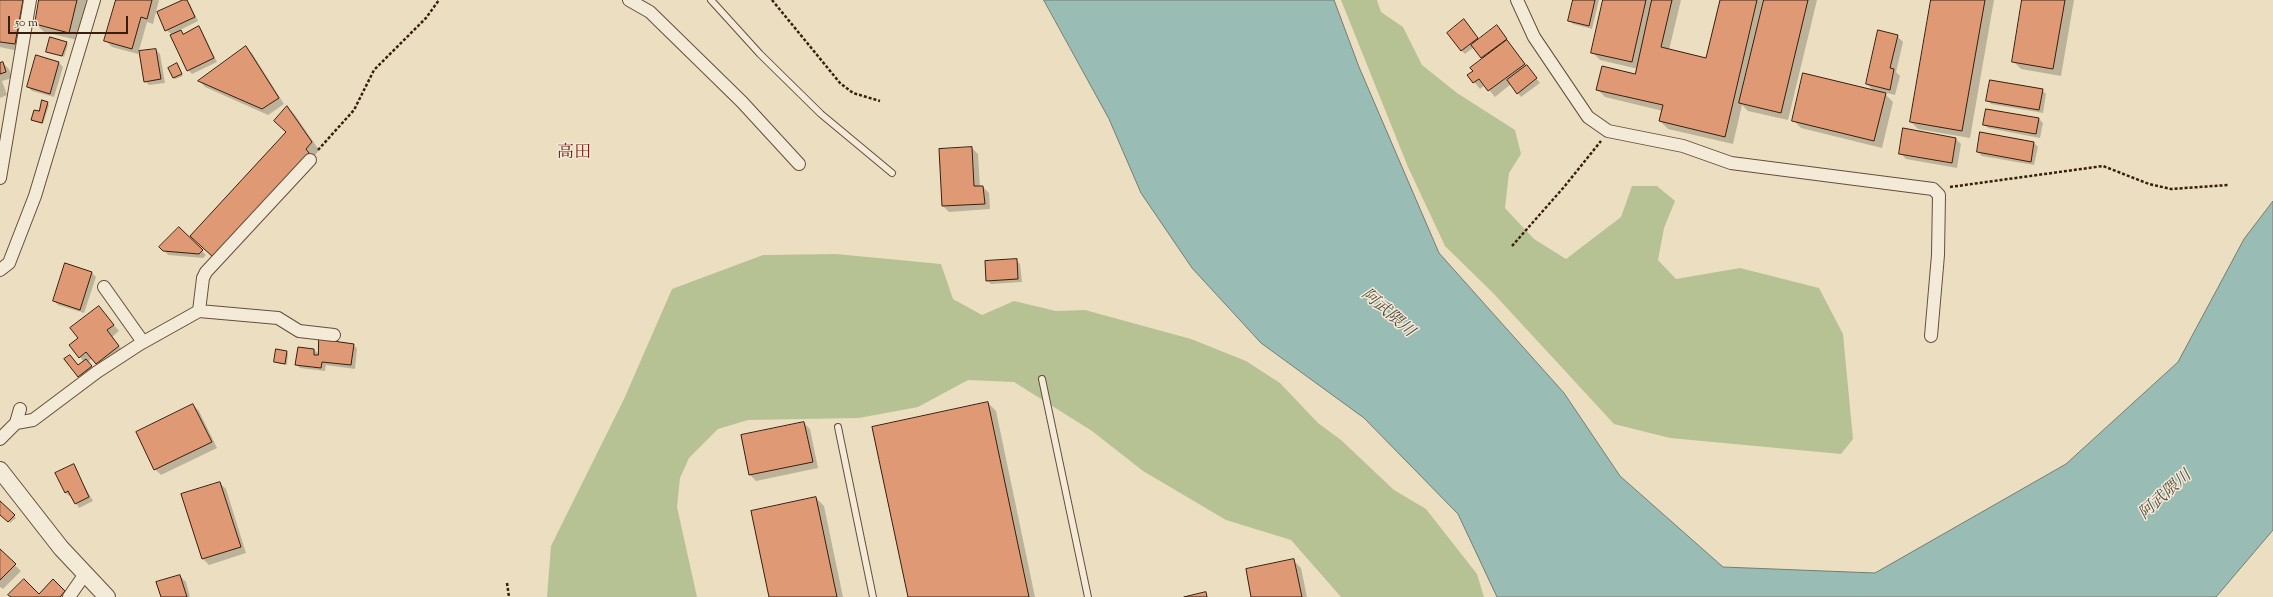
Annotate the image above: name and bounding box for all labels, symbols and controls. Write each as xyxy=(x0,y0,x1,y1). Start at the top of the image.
scale bar xyxy=(10,8,130,34)
text: 50 m xyxy=(15,14,38,32)
district label: 高田 xyxy=(557,144,591,164)
water label: 阿武隈川 xyxy=(1357,286,1417,342)
water label: 阿武隈川 xyxy=(2136,467,2196,525)

